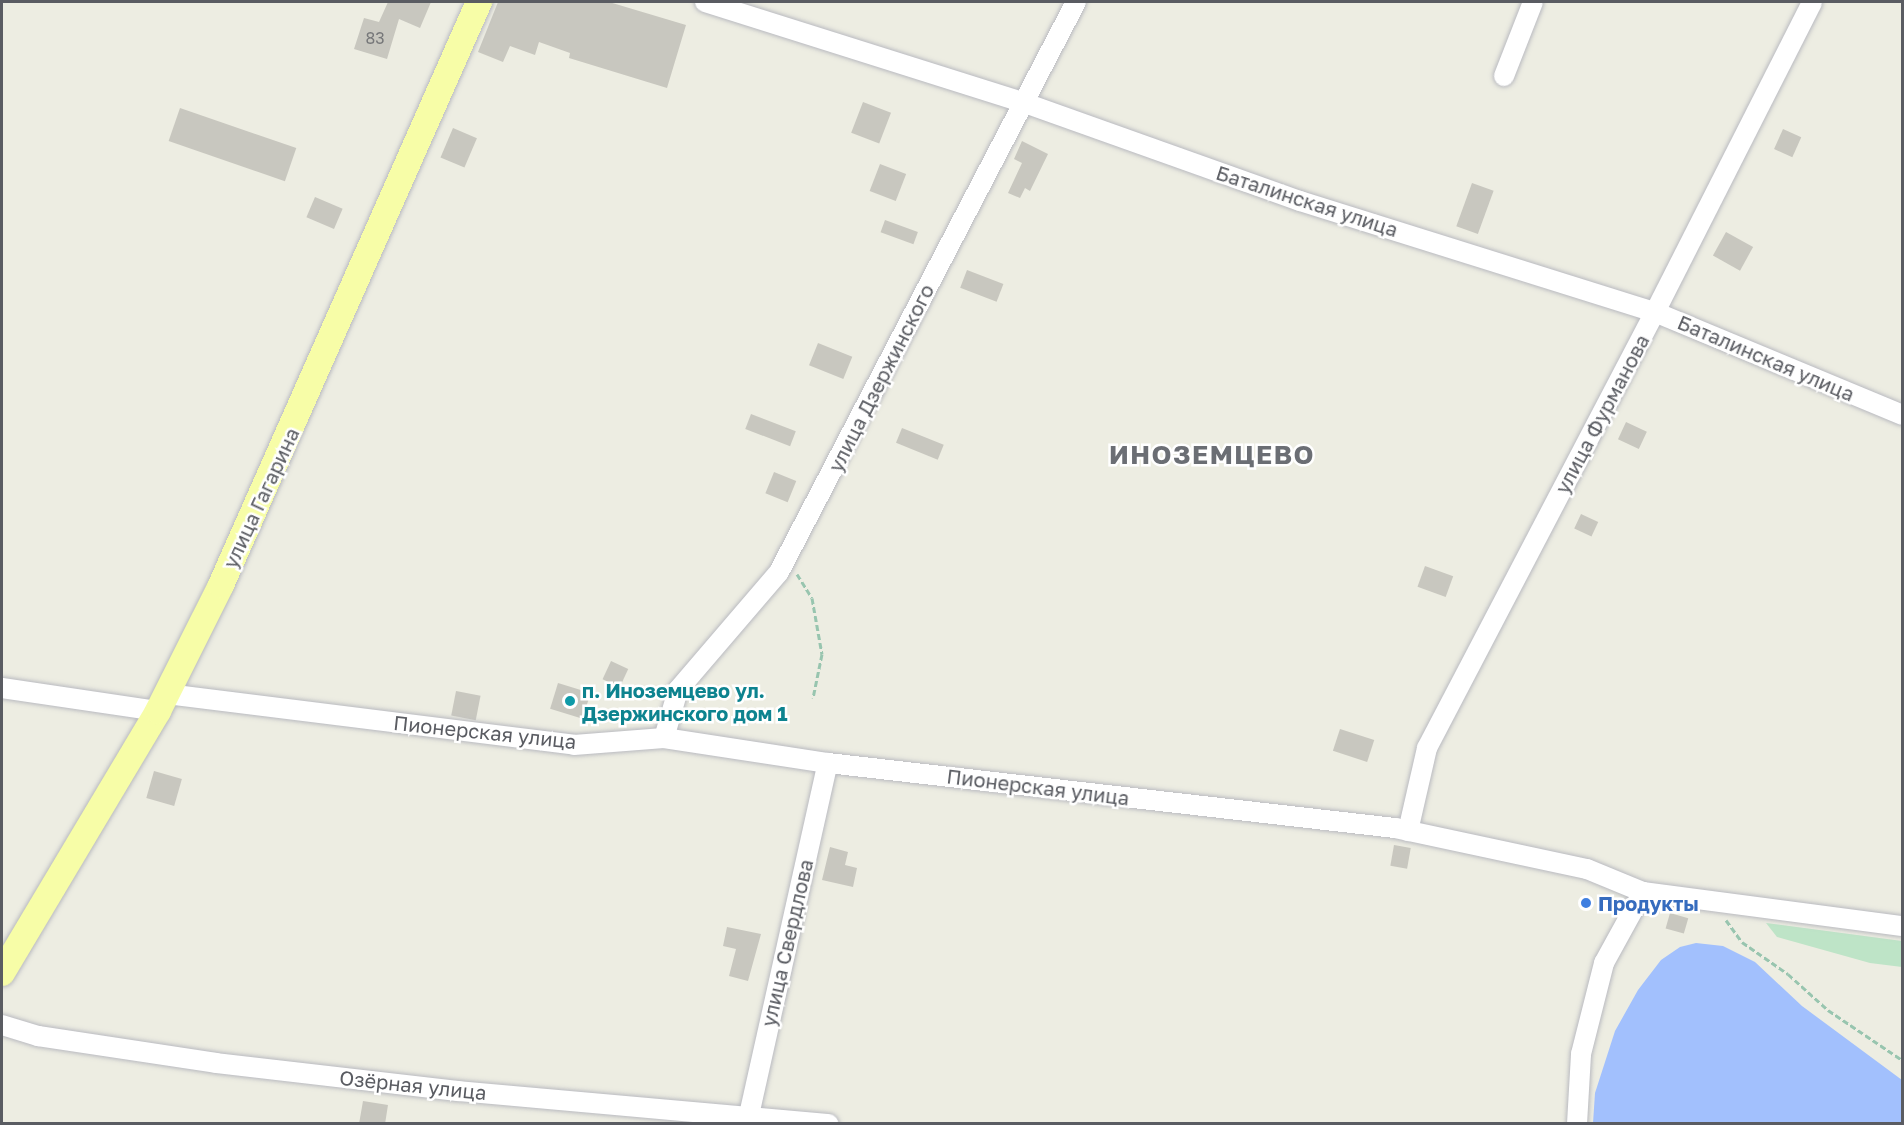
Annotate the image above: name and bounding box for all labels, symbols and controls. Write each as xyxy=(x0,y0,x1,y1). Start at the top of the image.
house number: 83 xyxy=(365,28,385,48)
street label: Баталинская улица xyxy=(1213,160,1401,242)
street label: улица Дзержинского xyxy=(823,280,939,476)
street label: Баталинская улица xyxy=(1674,310,1858,406)
street label: улица Фурманова xyxy=(1550,330,1654,498)
street label: улица Гагарина xyxy=(218,424,304,572)
district label: ИНОЗЕМЦЕВО xyxy=(1109,439,1315,471)
place label: п. Иноземцево ул. Дзержинского дом 1 xyxy=(582,678,787,725)
marker: п. Иноземцево ул. Дзержинского дом 1 xyxy=(563,694,577,708)
street label: Пионерская улица xyxy=(392,710,578,754)
street label: Пионерская улица xyxy=(945,764,1131,810)
street label: улица Свердлова xyxy=(756,857,818,1029)
place label: Продукты xyxy=(1598,891,1699,915)
marker: Продукты xyxy=(1579,896,1593,910)
street label: Озёрная улица xyxy=(338,1065,488,1105)

